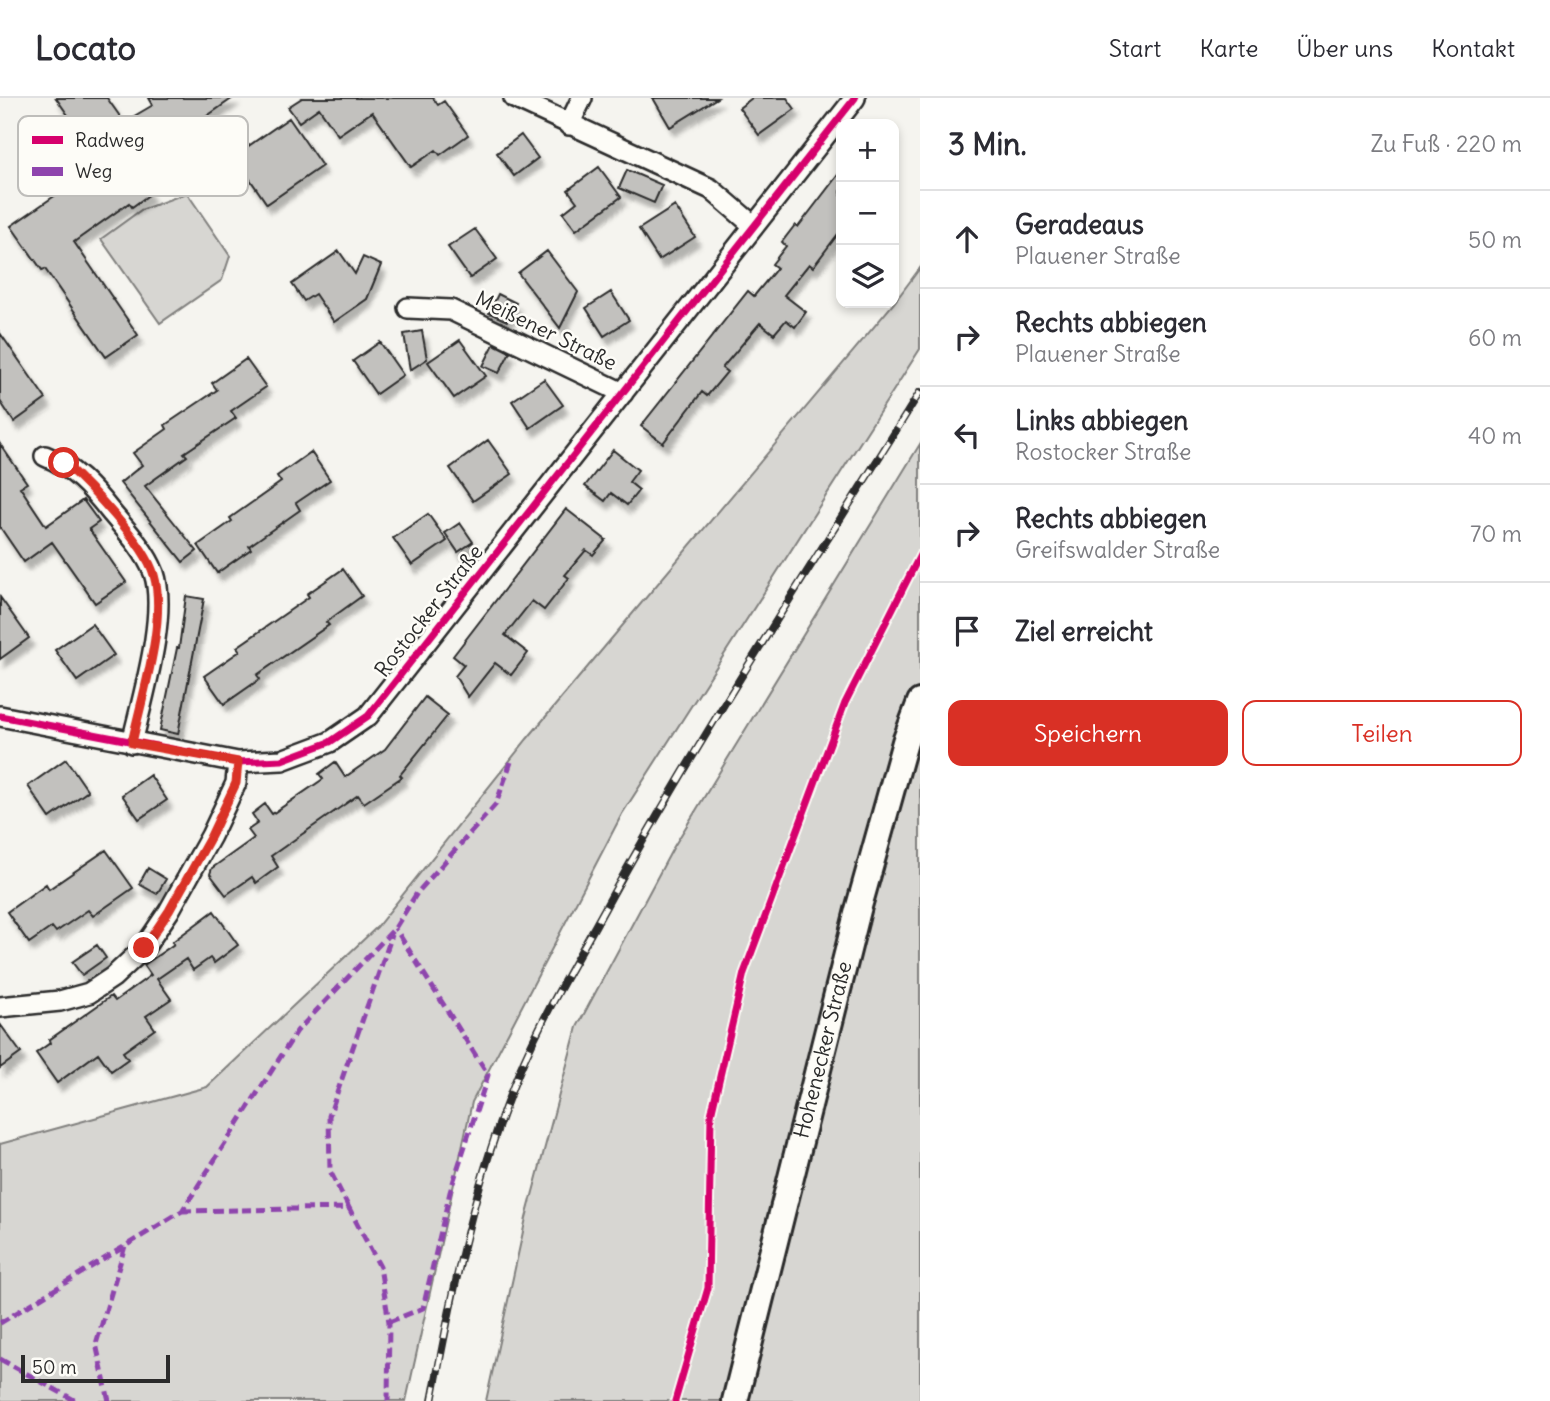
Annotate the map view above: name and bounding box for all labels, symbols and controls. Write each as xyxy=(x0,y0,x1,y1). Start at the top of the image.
text: Locato xyxy=(35,27,136,69)
text: Start xyxy=(1109,33,1161,63)
text: Karte xyxy=(1199,33,1258,63)
text: Über uns xyxy=(1296,33,1393,63)
text: Kontakt xyxy=(1431,33,1515,63)
legend xyxy=(18,116,248,196)
map controls xyxy=(836,119,899,308)
button: + xyxy=(836,119,899,182)
text: 3 Min. xyxy=(948,125,1027,163)
text: Radweg xyxy=(75,128,145,152)
text: Zu Fuß · 220 m xyxy=(1370,129,1522,158)
text: Weg xyxy=(75,159,112,183)
button: − xyxy=(836,182,899,245)
text: Geradeaus xyxy=(1015,208,1144,241)
icon: ahead xyxy=(948,220,986,258)
text: 50 m xyxy=(1468,225,1522,254)
text: Plauener Straße xyxy=(1015,241,1181,270)
button: layers xyxy=(836,245,899,308)
street label: Meißener Straße xyxy=(471,285,621,376)
text: Rechts abbiegen xyxy=(1015,306,1207,339)
icon: right xyxy=(948,318,986,356)
text: 60 m xyxy=(1468,323,1522,352)
text: Plauener Straße xyxy=(1015,339,1181,368)
text: Links abbiegen xyxy=(1015,404,1188,437)
icon: left xyxy=(948,416,986,454)
text: 40 m xyxy=(1468,421,1522,450)
text: Rostocker Straße xyxy=(1015,437,1191,466)
route start xyxy=(48,447,79,478)
text: Rechts abbiegen xyxy=(1015,502,1207,535)
icon: right xyxy=(948,514,986,552)
text: 70 m xyxy=(1470,519,1522,548)
text: Greifswalder Straße xyxy=(1015,535,1220,564)
street label: Rostocker Straße xyxy=(368,539,489,682)
icon: arrive xyxy=(948,612,986,650)
text: Ziel erreicht xyxy=(1015,615,1153,648)
button: Speichern xyxy=(948,700,1228,766)
button: Teilen xyxy=(1242,700,1522,766)
route end xyxy=(128,932,159,963)
street label: Hohenecker Straße xyxy=(787,958,858,1141)
scale bar xyxy=(21,1352,170,1384)
text: 50 m xyxy=(32,1355,77,1379)

